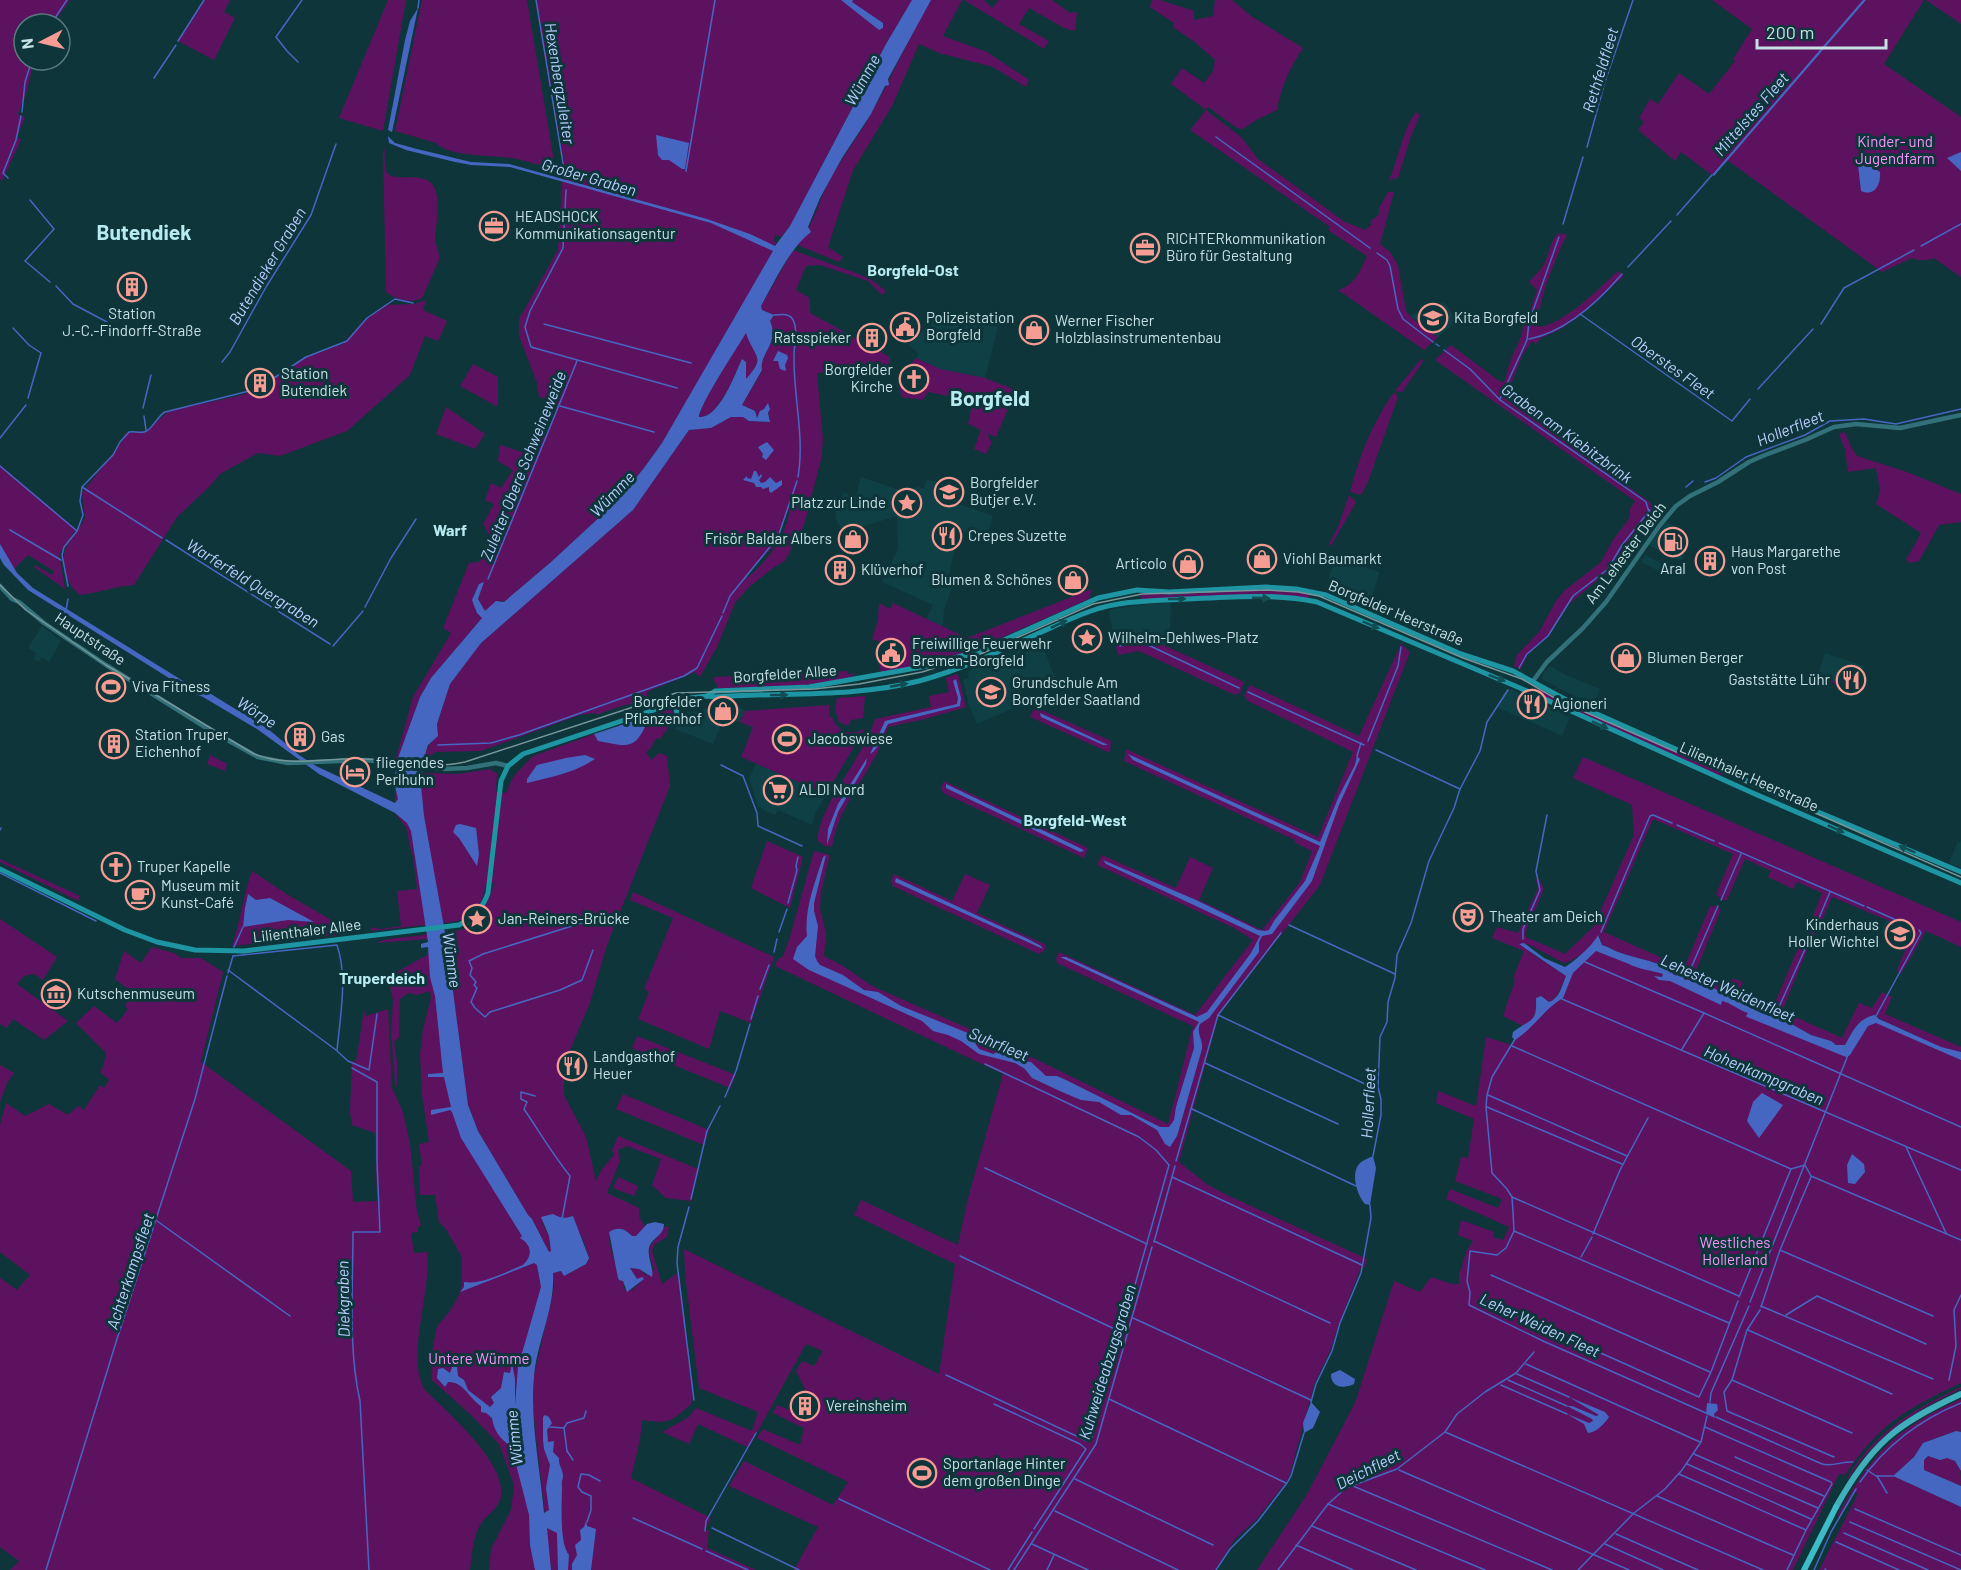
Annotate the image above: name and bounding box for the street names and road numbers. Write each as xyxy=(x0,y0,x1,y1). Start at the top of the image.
street label: Am Lehester Deich xyxy=(1581,498,1669,607)
street label: Borgfelder Heerstraße xyxy=(1326,575,1467,649)
street label: Hauptstraße xyxy=(52,608,129,668)
street label: Borgfelder Allee xyxy=(733,660,837,686)
street label: Lilienthaler Heerstraße xyxy=(1677,737,1822,815)
street label: Lilienthaler Allee xyxy=(252,914,362,946)

